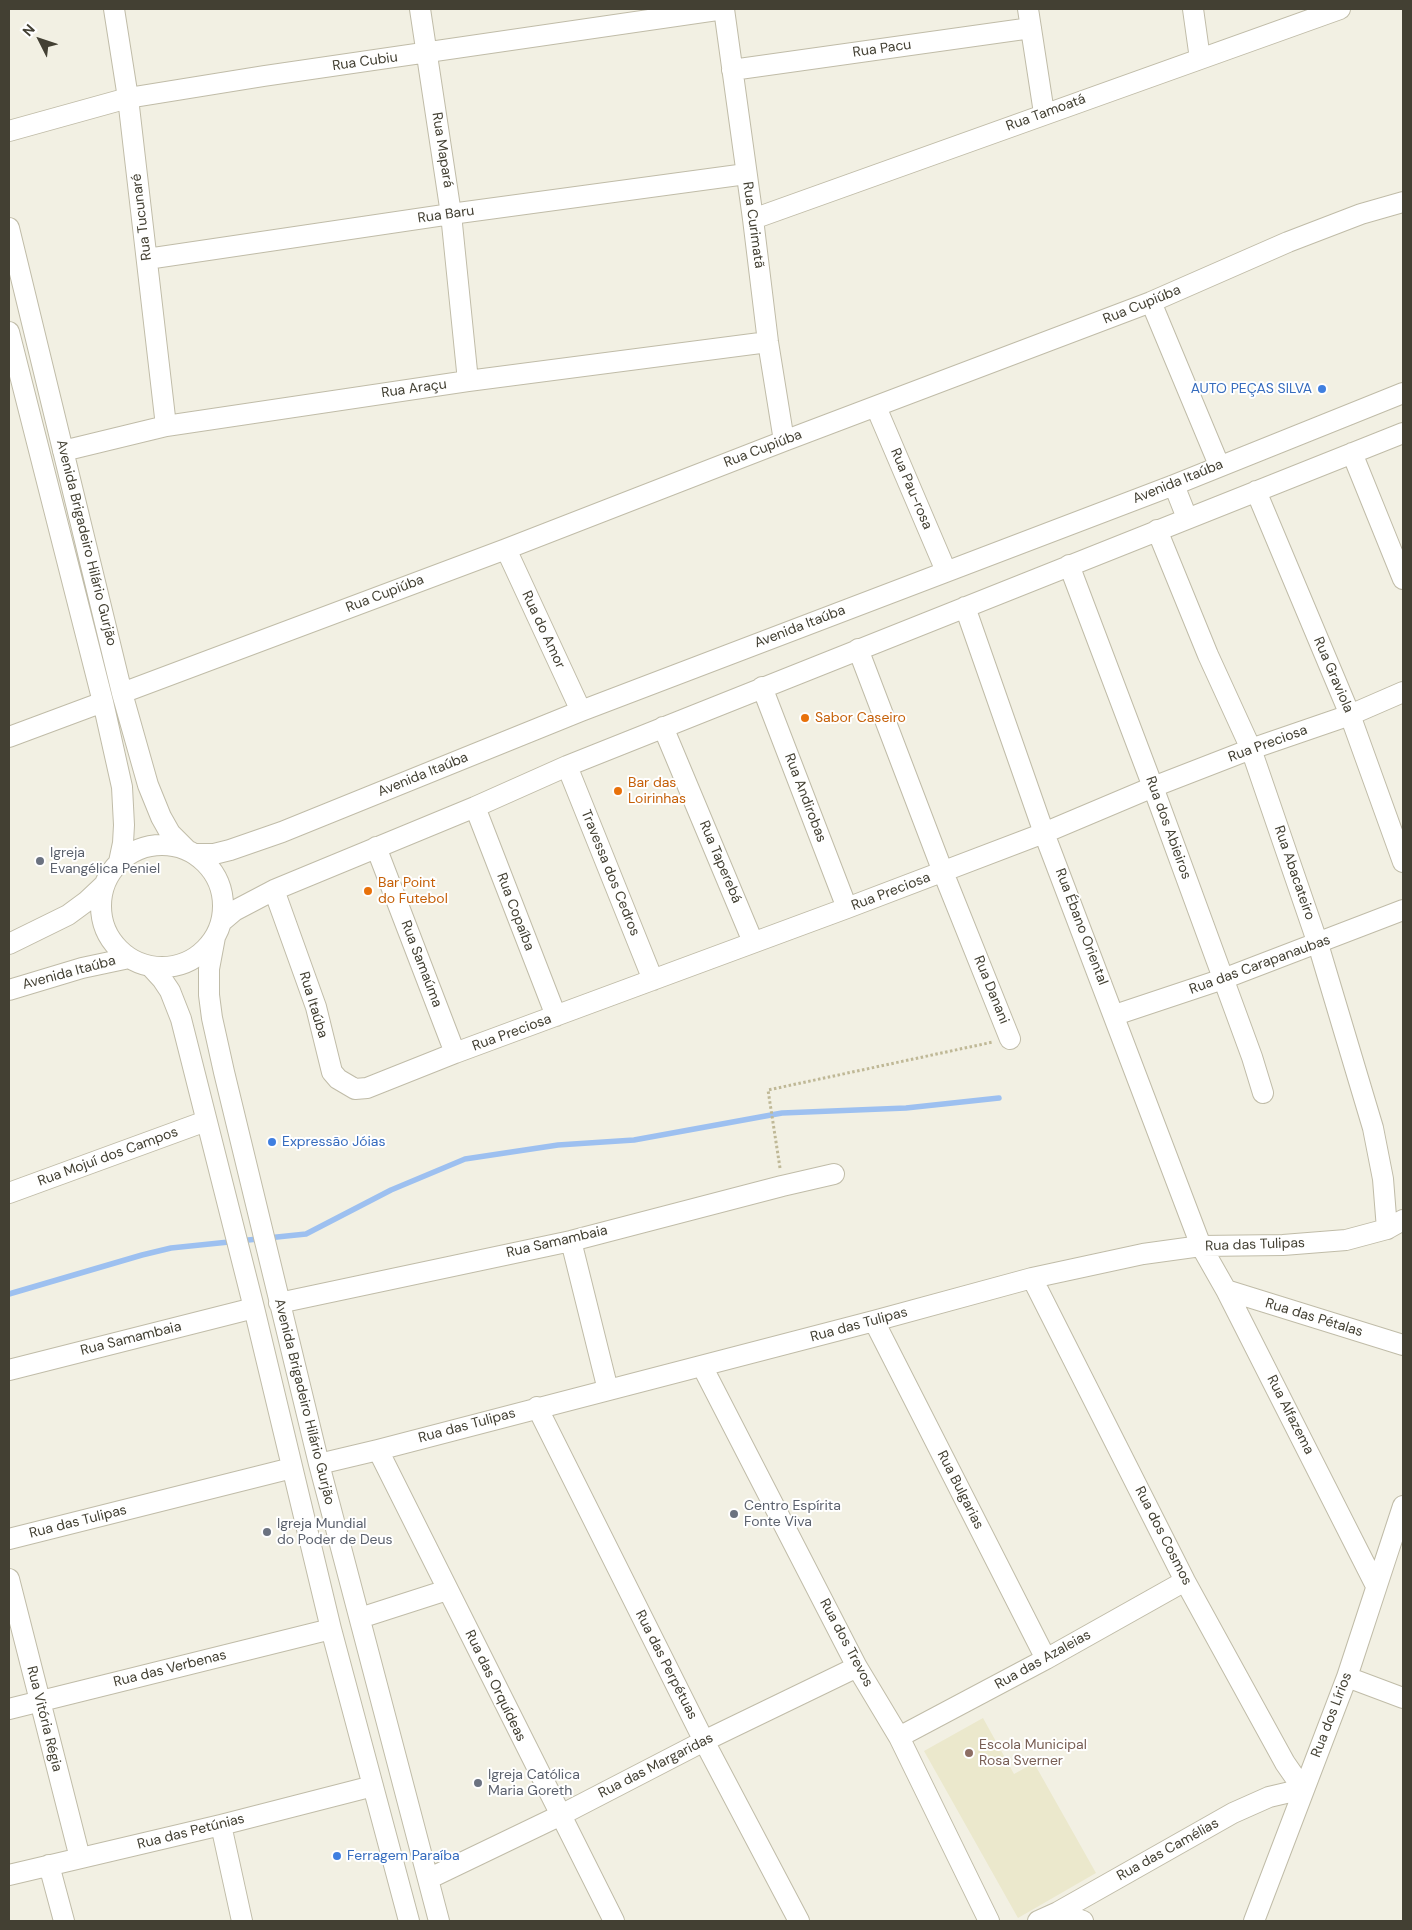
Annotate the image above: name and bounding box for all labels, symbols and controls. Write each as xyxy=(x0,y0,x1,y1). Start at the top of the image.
north arrow xyxy=(15,15,65,65)
text: N xyxy=(19,20,39,40)
street label: Rua Pacu xyxy=(852,37,912,61)
street label: Rua Cubiu xyxy=(331,49,399,75)
street label: Rua Tamoatá xyxy=(1004,91,1088,135)
street label: Rua Mapará xyxy=(428,111,456,189)
street label: Rua Tucunaré xyxy=(128,173,156,261)
street label: Rua Curimatã xyxy=(739,181,767,269)
street label: Rua Baru xyxy=(417,203,475,227)
street label: Rua Cupiúba xyxy=(1101,282,1183,328)
street label: Rua Araçu xyxy=(380,376,448,402)
place label: AUTO PEÇAS SILVA xyxy=(1191,381,1312,397)
marker: AUTO PEÇAS SILVA xyxy=(1316,383,1328,395)
street label: Rua Cupiúba xyxy=(722,426,804,472)
street label: Avenida Brigadeiro Hilário Gurjão xyxy=(52,438,120,648)
street label: Rua Pau-rosa xyxy=(886,446,936,532)
street label: Avenida Itaúba xyxy=(1130,456,1226,508)
street label: Rua Cupiúba xyxy=(344,571,426,617)
street label: Rua do Amor xyxy=(518,589,568,671)
street label: Avenida Itaúba xyxy=(752,602,848,652)
street label: Rua Graviola xyxy=(1310,635,1356,715)
place label: Sabor Caseiro xyxy=(815,710,906,726)
marker: Sabor Caseiro xyxy=(799,712,811,724)
street label: Rua Preciosa xyxy=(1226,722,1310,766)
street label: Avenida Itaúba xyxy=(375,749,471,801)
street label: Rua Andirobas xyxy=(780,751,830,845)
street label: Rua dos Abieiros xyxy=(1142,774,1194,882)
place label: Bar das Loirinhas xyxy=(628,775,686,808)
marker: Bar das Loirinhas xyxy=(612,785,624,797)
street label: Travessa dos Cedros xyxy=(577,807,643,939)
street label: Rua Taperebá xyxy=(695,818,745,906)
street label: Rua Abacateiro xyxy=(1270,824,1318,922)
place label: Igreja Evangélica Peniel xyxy=(50,845,160,878)
marker: Igreja Evangélica Peniel xyxy=(34,855,46,867)
street label: Rua Ébano Oriental xyxy=(1051,866,1111,988)
street label: Rua Preciosa xyxy=(849,869,933,915)
street label: Rua Copaíba xyxy=(492,871,538,953)
place label: Bar Point do Futebol xyxy=(378,875,448,908)
marker: Bar Point do Futebol xyxy=(362,885,374,897)
street label: Rua Samaúma xyxy=(397,918,445,1010)
street label: Rua das Carapanaubas xyxy=(1187,932,1333,998)
street label: Avenida Itaúba xyxy=(21,952,117,994)
street label: Rua Danani xyxy=(970,953,1012,1027)
street label: Rua Itaúba xyxy=(295,970,331,1040)
street label: Rua Preciosa xyxy=(470,1011,554,1055)
street label: Rua Mojuí dos Campos xyxy=(36,1124,180,1190)
place label: Expressão Jóias xyxy=(282,1134,386,1150)
marker: Expressão Jóias xyxy=(266,1136,278,1148)
street label: Rua Samambaia xyxy=(505,1222,609,1262)
street label: Rua das Tulipas xyxy=(1205,1235,1305,1255)
street label: Rua das Pétalas xyxy=(1263,1295,1365,1341)
street label: Avenida Brigadeiro Hilário Gurjão xyxy=(270,1297,338,1507)
street label: Rua das Tulipas xyxy=(809,1304,909,1346)
street label: Rua Samambaia xyxy=(79,1318,183,1360)
street label: Rua Alfazema xyxy=(1263,1373,1317,1457)
street label: Rua das Tulipas xyxy=(417,1405,517,1447)
street label: Rua Bulgarias xyxy=(933,1448,987,1532)
street label: Rua dos Cosmos xyxy=(1131,1484,1195,1588)
place label: Centro Espírita Fonte Viva xyxy=(744,1498,841,1530)
street label: Rua das Tulipas xyxy=(28,1502,128,1542)
marker: Centro Espírita Fonte Viva xyxy=(728,1508,740,1520)
place label: Igreja Mundial do Poder de Deus xyxy=(277,1516,393,1548)
marker: Igreja Mundial do Poder de Deus xyxy=(261,1526,273,1538)
street label: Rua dos Trevos xyxy=(816,1596,876,1690)
street label: Rua das Perpétuas xyxy=(631,1608,701,1722)
street label: Rua das Azaleias xyxy=(992,1627,1094,1693)
street label: Rua das Orquídeas xyxy=(461,1628,529,1744)
street label: Rua das Verbenas xyxy=(112,1647,228,1691)
street label: Rua Vitória Régia xyxy=(23,1664,65,1774)
street label: Rua dos Lírios xyxy=(1308,1670,1356,1760)
street label: Rua das Margaridas xyxy=(596,1730,716,1802)
place label: Escola Municipal Rosa Sverner xyxy=(979,1737,1087,1770)
marker: Escola Municipal Rosa Sverner xyxy=(963,1747,975,1759)
place label: Igreja Católica Maria Goreth xyxy=(488,1767,580,1800)
marker: Igreja Católica Maria Goreth xyxy=(472,1777,484,1789)
street label: Rua das Petúnias xyxy=(136,1811,246,1853)
street label: Rua das Camélias xyxy=(1114,1815,1222,1885)
place label: Ferragem Paraíba xyxy=(347,1848,460,1864)
marker: Ferragem Paraíba xyxy=(331,1850,343,1862)

